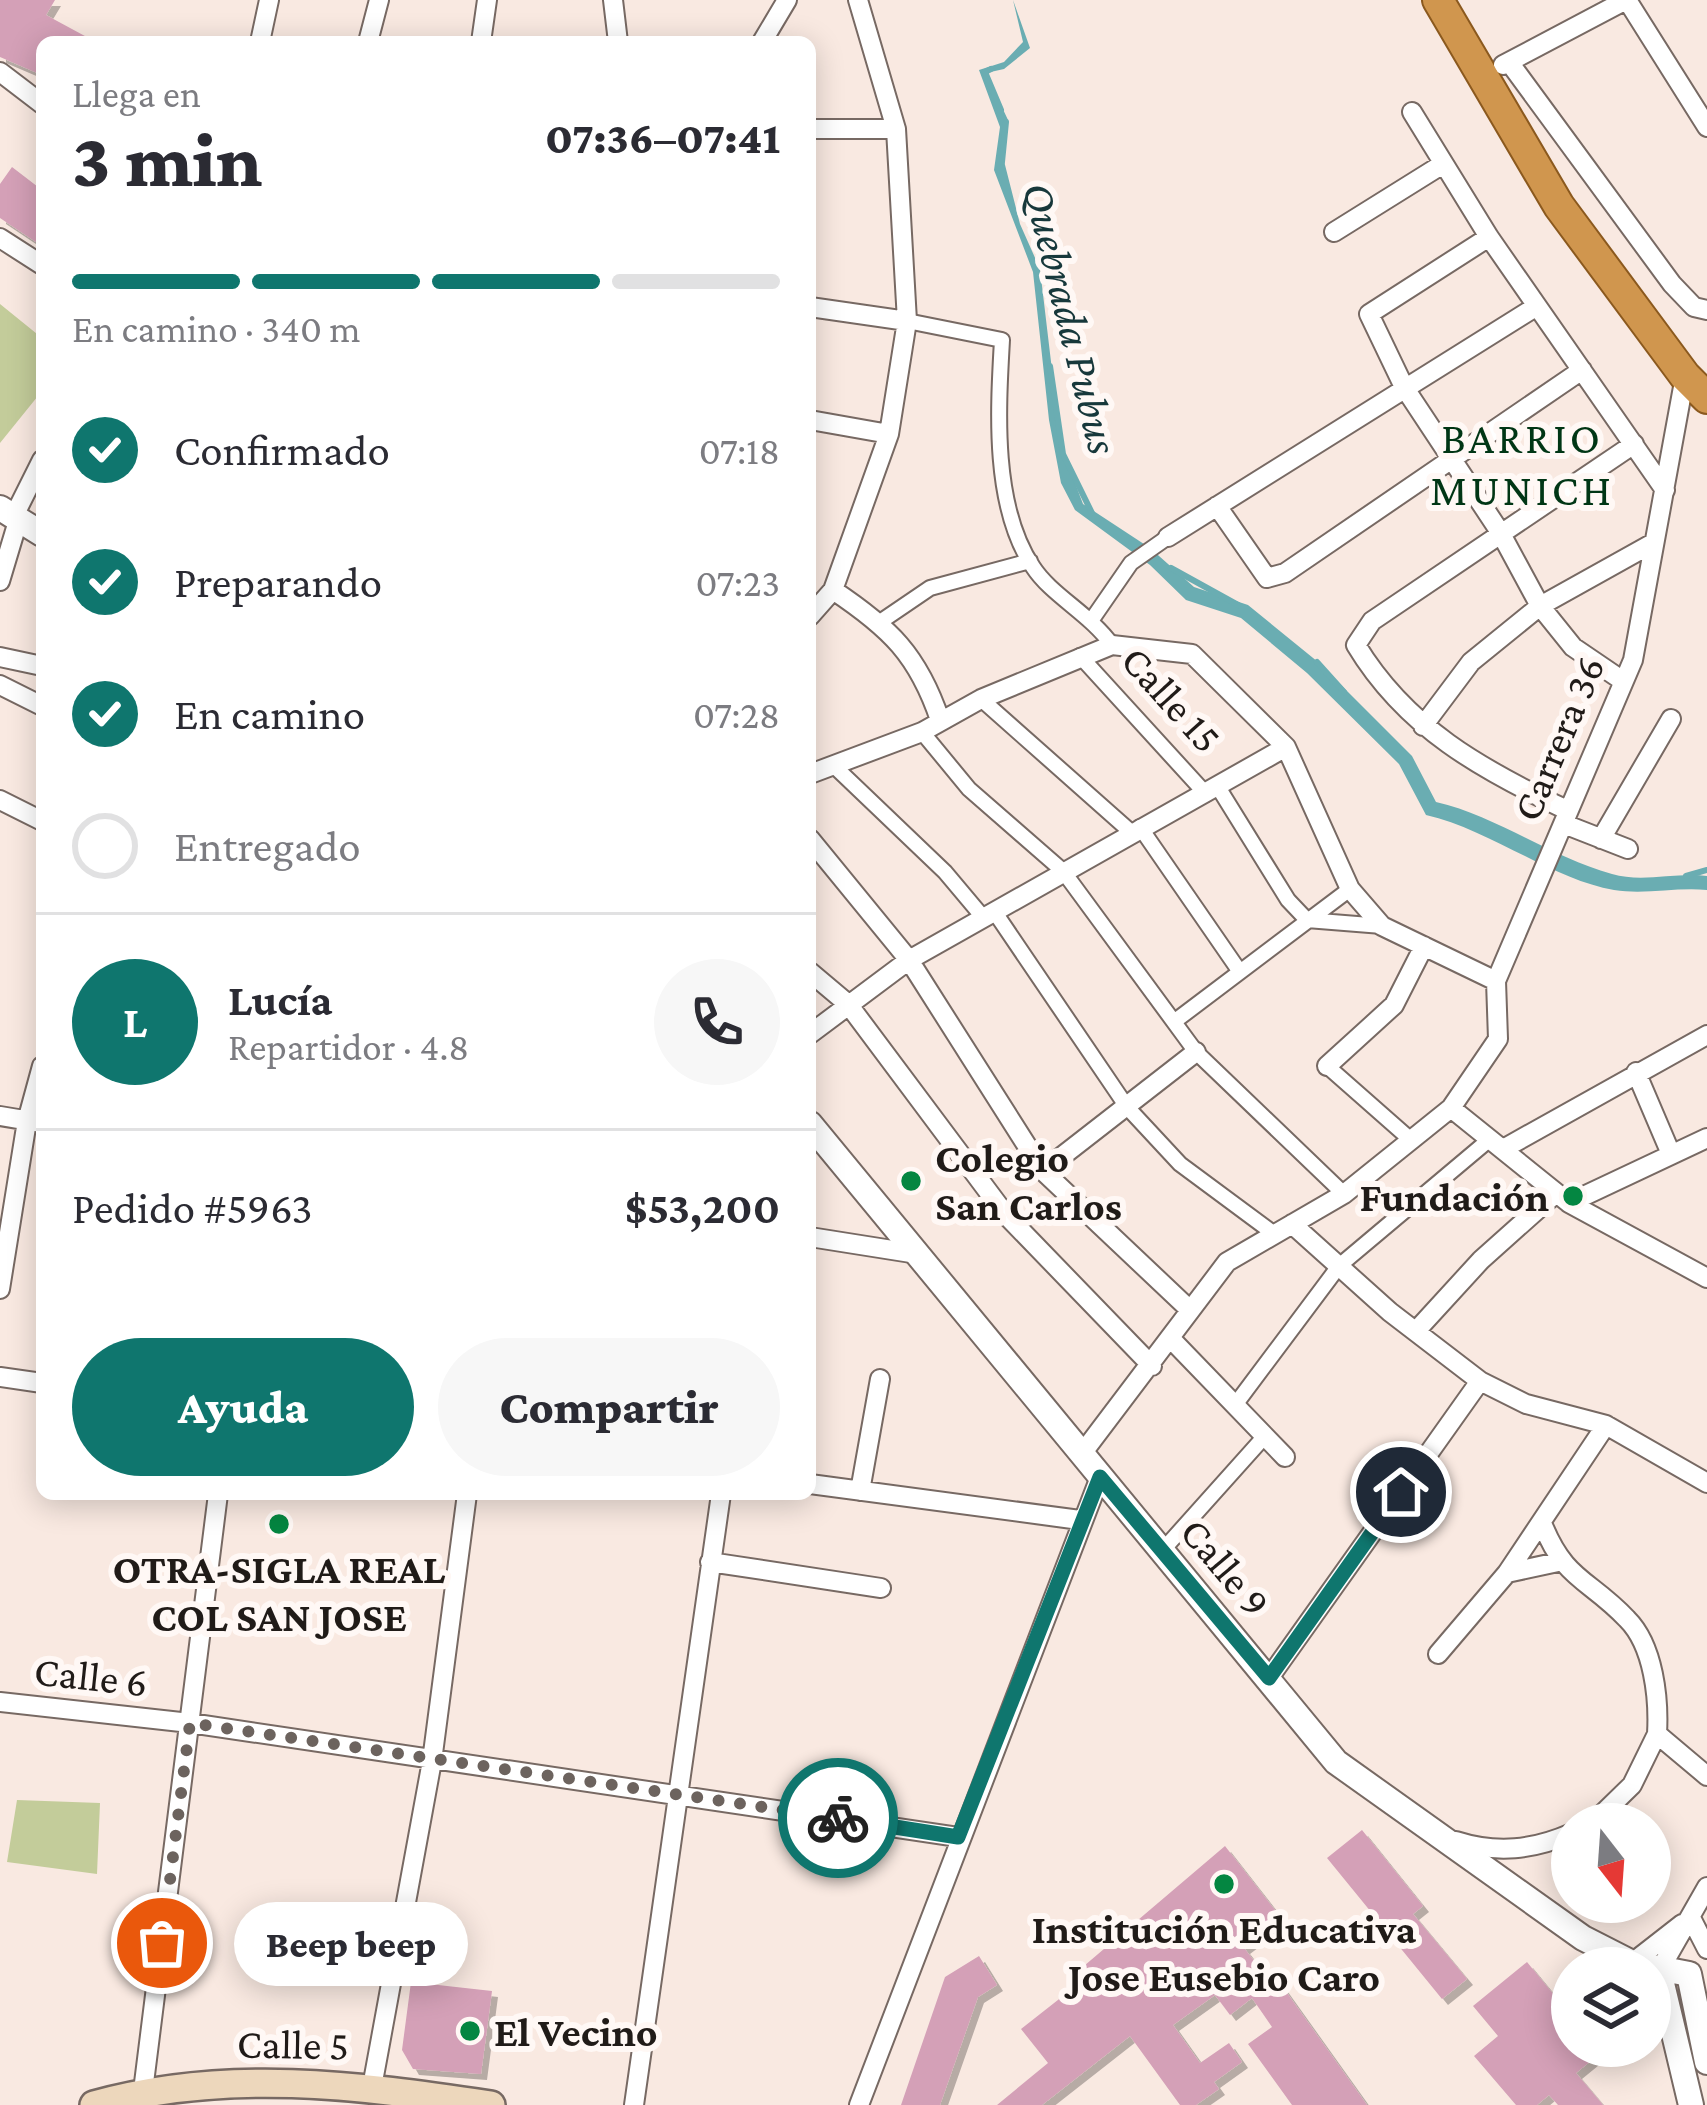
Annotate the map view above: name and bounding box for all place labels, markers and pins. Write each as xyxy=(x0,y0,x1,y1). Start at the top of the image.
place label: Colegio San Carlos xyxy=(935,1134,1122,1229)
marker: Colegio San Carlos xyxy=(898,1168,924,1194)
place label: Fundación xyxy=(1359,1173,1549,1220)
marker: Fundación xyxy=(1560,1183,1586,1209)
pin xyxy=(1350,1441,1452,1543)
marker: OTRA-SIGLA REAL COL SAN JOSE xyxy=(266,1511,292,1537)
place label: OTRA-SIGLA REAL COL SAN JOSE xyxy=(113,1545,446,1640)
marker: Institución Educativa Jose Eusebio Caro xyxy=(1211,1871,1237,1897)
pin xyxy=(111,1892,213,1994)
callout: Beep beep xyxy=(234,1901,468,1985)
place label: Institución Educativa Jose Eusebio Caro xyxy=(1032,1905,1417,2000)
place label: El Vecino xyxy=(494,2008,658,2055)
marker: El Vecino xyxy=(457,2018,483,2044)

